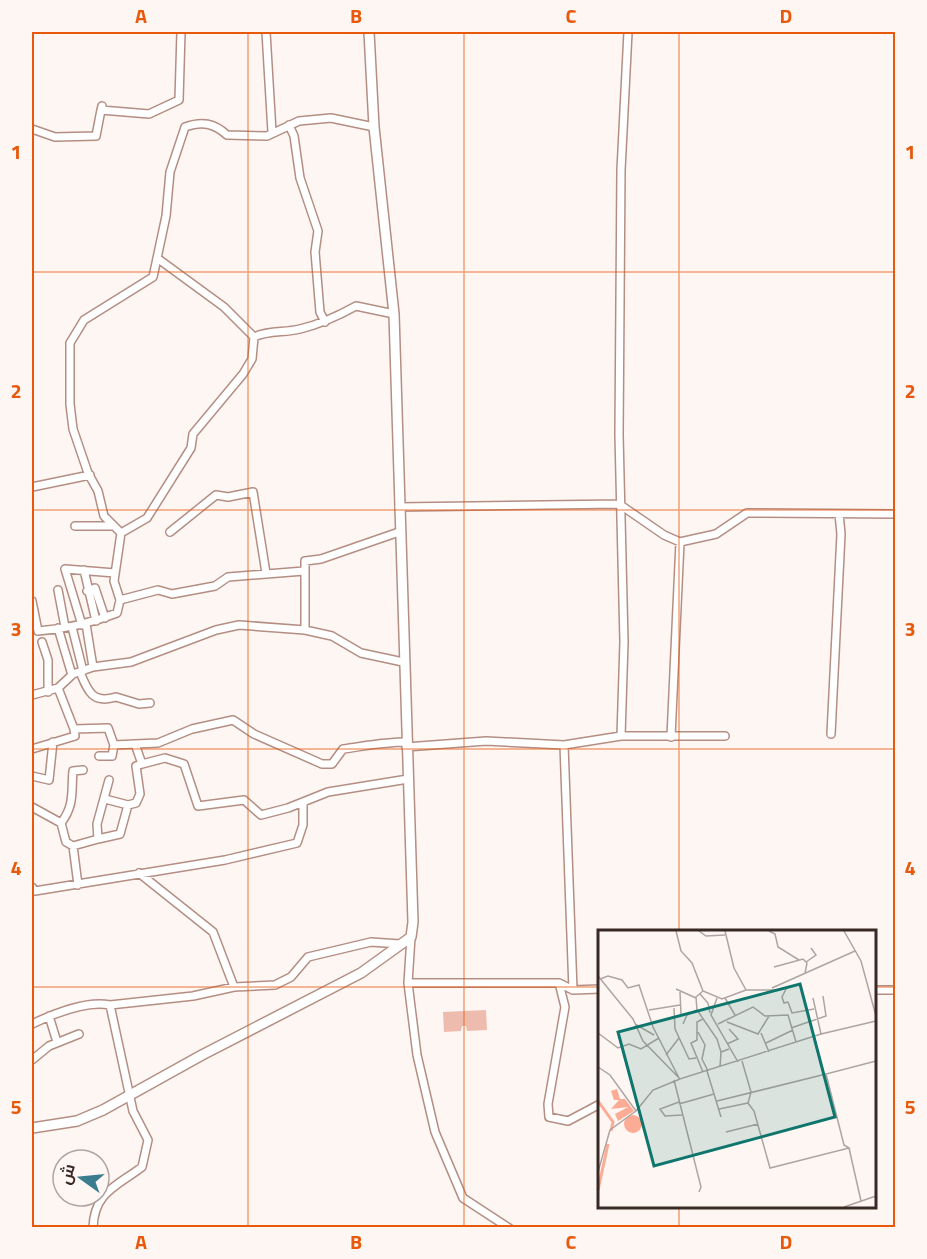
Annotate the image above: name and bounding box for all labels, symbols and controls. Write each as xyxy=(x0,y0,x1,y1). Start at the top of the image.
text: A xyxy=(135,0,147,31)
text: B xyxy=(350,0,362,31)
text: C xyxy=(566,0,577,31)
text: D xyxy=(780,0,792,31)
text: 1 xyxy=(10,136,22,167)
text: 1 xyxy=(904,136,916,167)
text: 2 xyxy=(10,375,22,406)
text: 2 xyxy=(904,375,916,406)
text: 3 xyxy=(10,613,22,644)
text: 3 xyxy=(904,613,916,644)
text: 4 xyxy=(10,852,22,883)
text: 4 xyxy=(904,852,916,883)
inset map xyxy=(598,930,876,1208)
text: 5 xyxy=(10,1091,22,1122)
text: 5 xyxy=(904,1091,916,1122)
north arrow xyxy=(51,1148,111,1208)
text: ش xyxy=(52,1161,81,1187)
text: A xyxy=(135,1226,147,1257)
text: B xyxy=(350,1226,362,1257)
text: C xyxy=(566,1226,577,1257)
text: D xyxy=(780,1226,792,1257)

